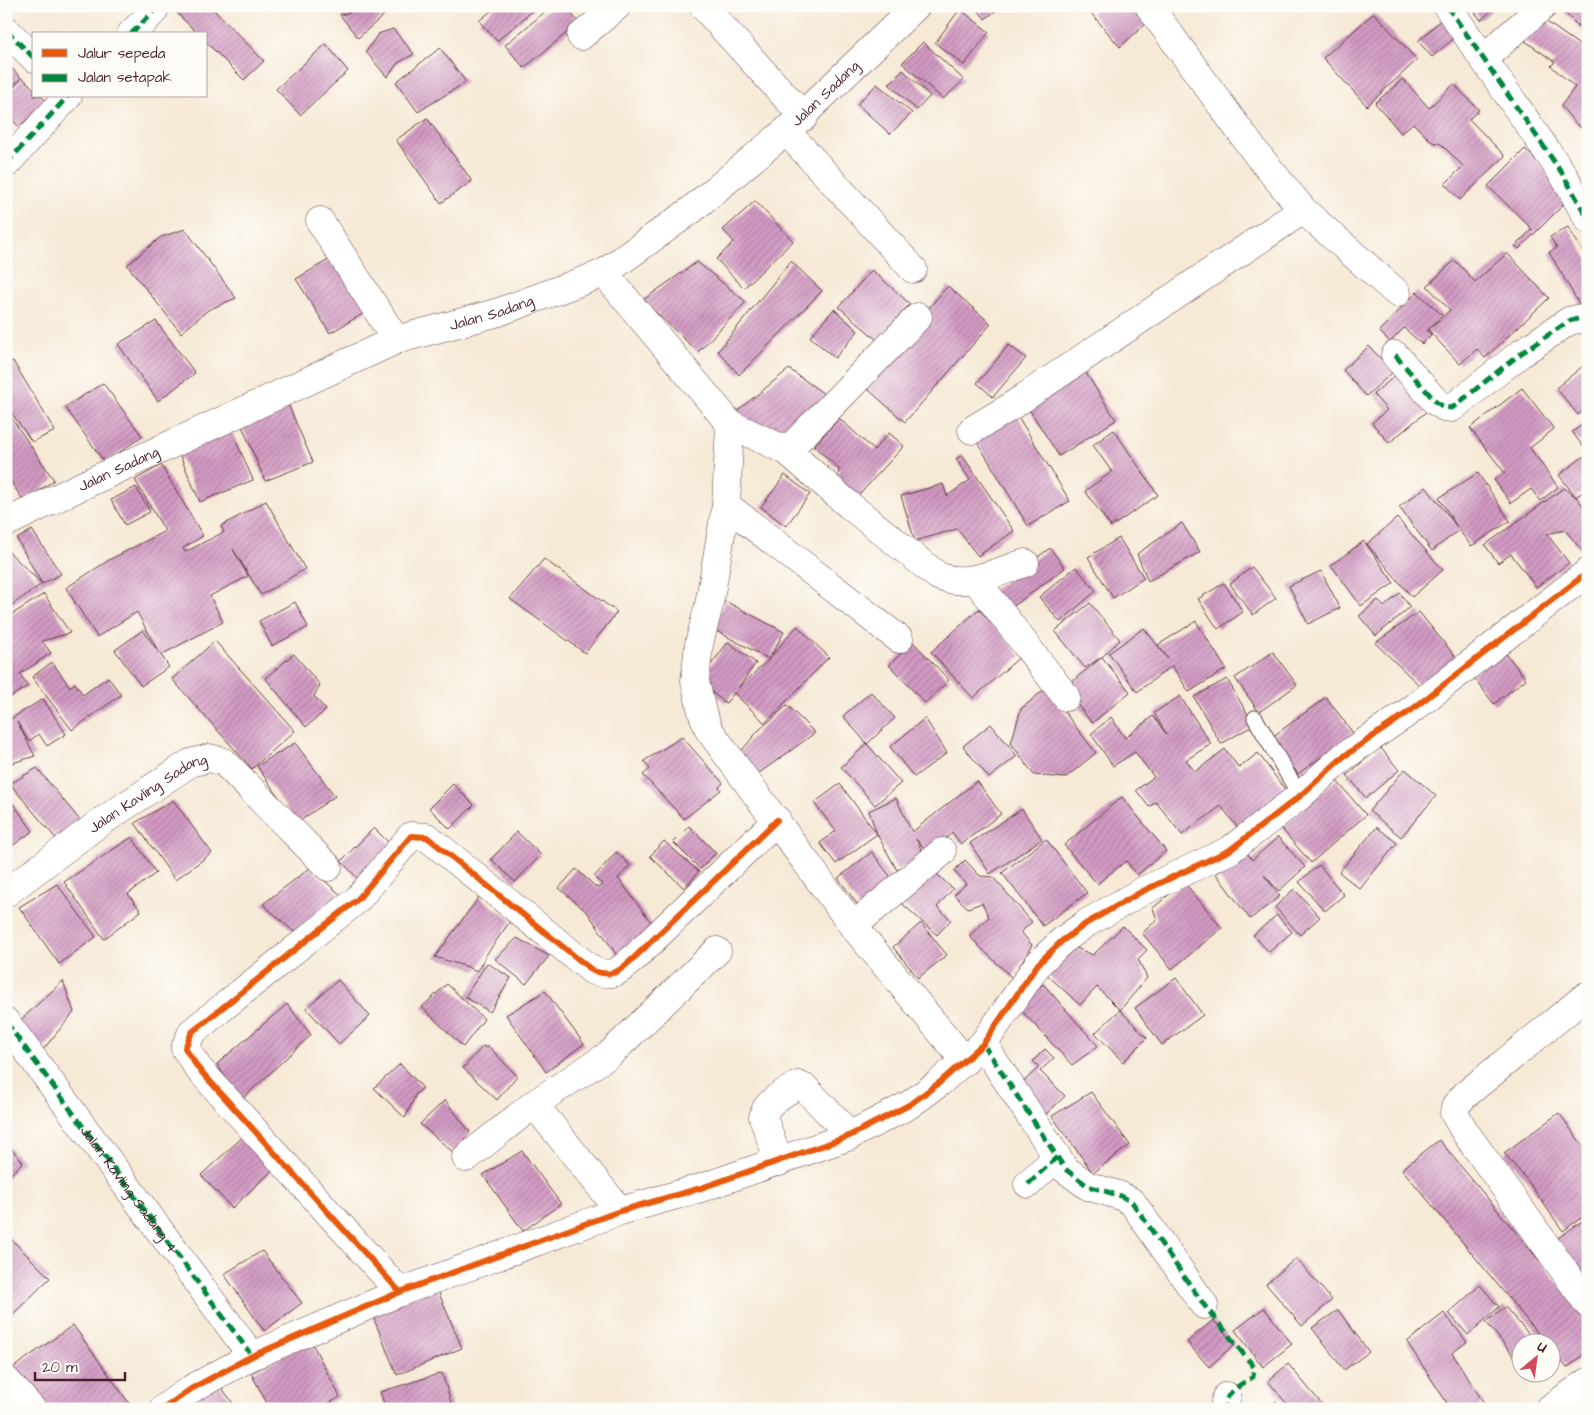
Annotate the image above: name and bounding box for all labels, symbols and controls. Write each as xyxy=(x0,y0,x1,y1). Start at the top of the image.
legend xyxy=(32,32,208,98)
text: Jalur sepeda xyxy=(78,43,166,64)
street label: Jalan Sadang xyxy=(787,56,865,131)
text: Jalan setapak xyxy=(78,67,172,88)
street label: Jalan Sadang xyxy=(447,290,537,336)
street label: Jalan Sadang xyxy=(75,441,163,497)
street label: Jalan Kavling Sadang xyxy=(84,749,210,839)
street label: Jalan Kavling Sadang 4 xyxy=(75,1122,183,1258)
north arrow xyxy=(1512,1332,1562,1382)
text: U xyxy=(1534,1337,1550,1358)
scale bar xyxy=(35,1350,125,1382)
text: 20 m xyxy=(42,1357,78,1378)

